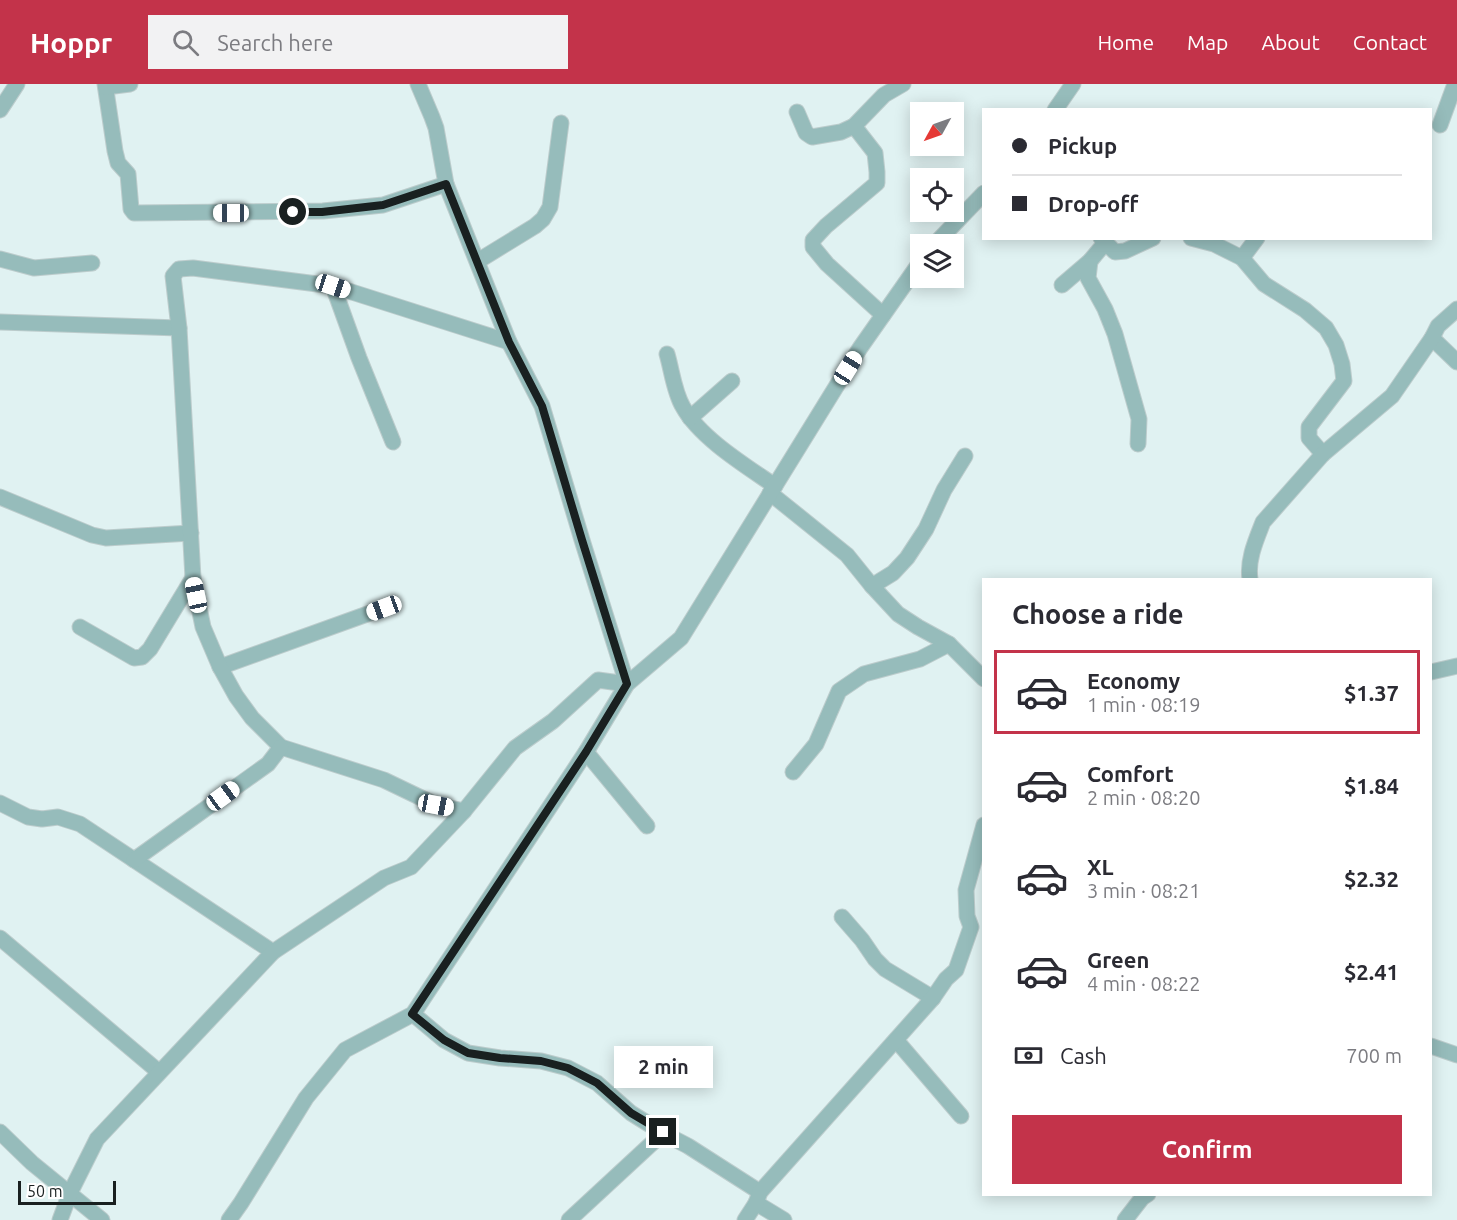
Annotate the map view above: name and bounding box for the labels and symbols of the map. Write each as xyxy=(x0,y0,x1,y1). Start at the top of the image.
north arrow xyxy=(910,102,964,156)
route start xyxy=(279,198,306,225)
car xyxy=(213,204,249,222)
car xyxy=(313,272,353,300)
car xyxy=(831,348,865,388)
car xyxy=(183,576,209,614)
car xyxy=(364,593,404,623)
car xyxy=(203,778,243,814)
car xyxy=(417,793,455,817)
callout: 2 min xyxy=(614,1045,712,1087)
route end xyxy=(649,1118,676,1145)
scale bar xyxy=(18,1178,116,1206)

